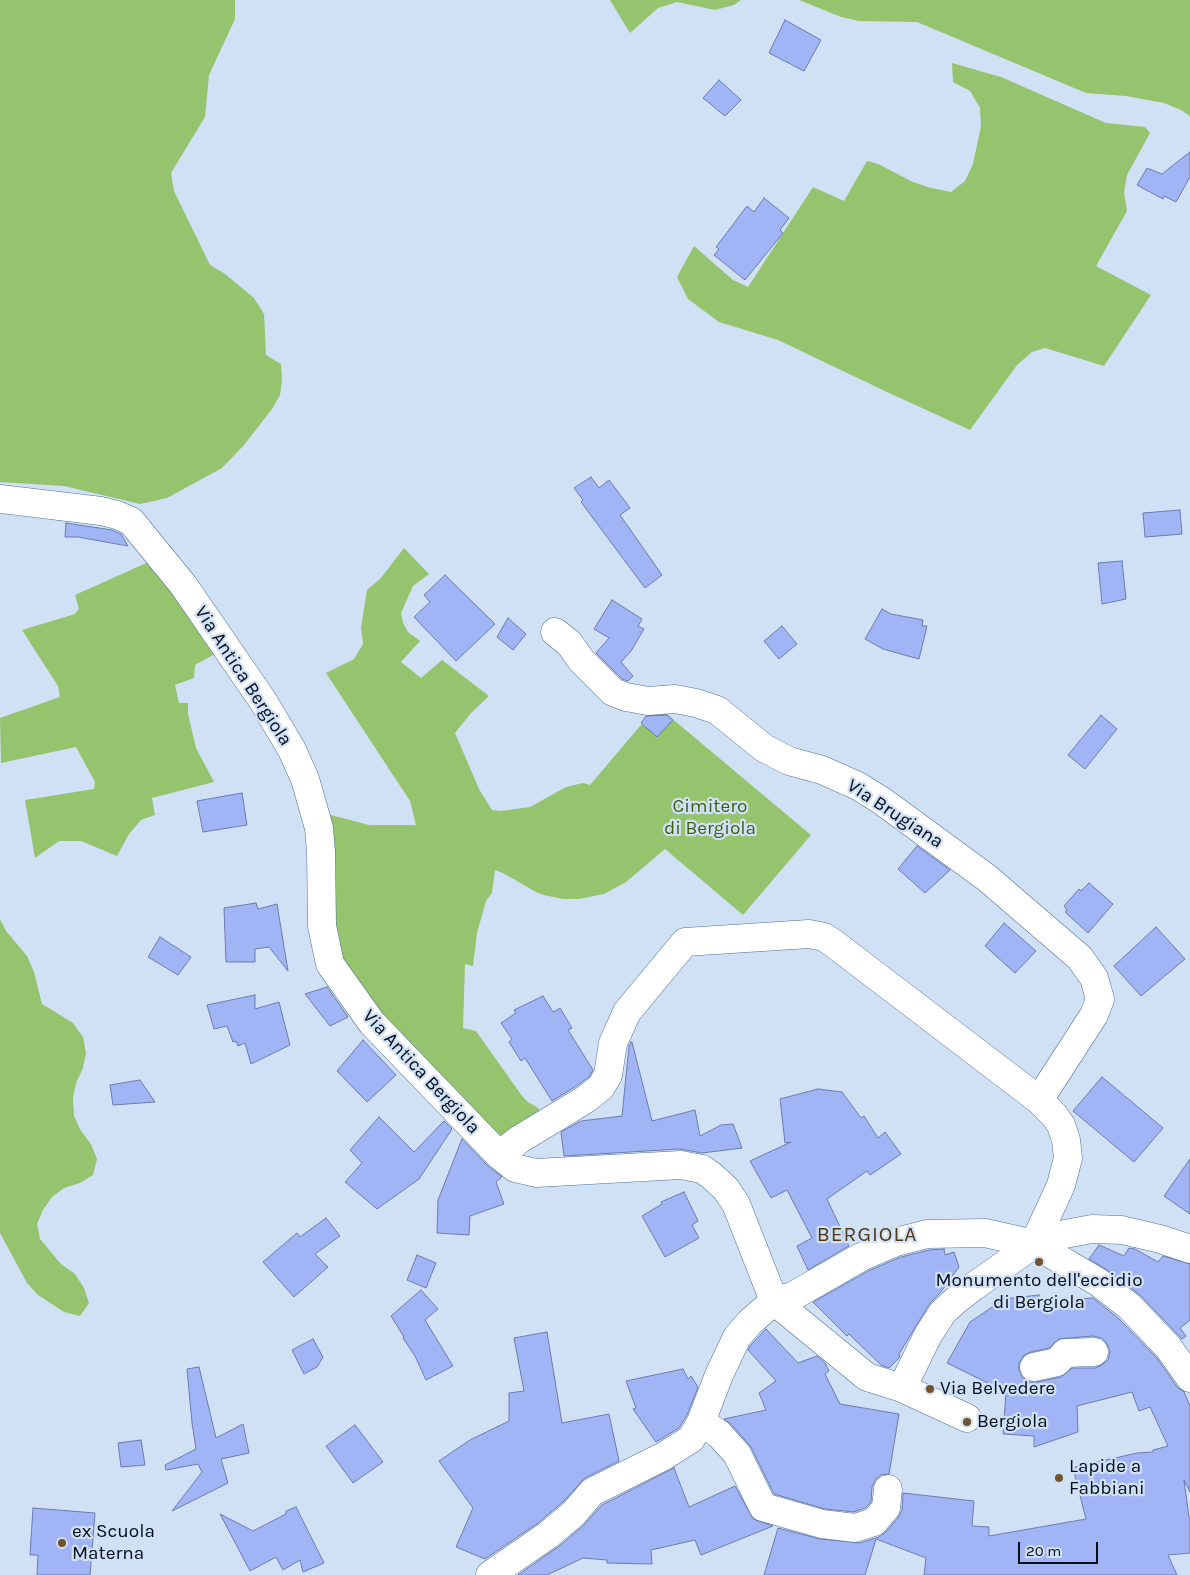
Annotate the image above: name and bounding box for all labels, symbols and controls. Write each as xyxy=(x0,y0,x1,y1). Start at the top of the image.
street label: Via Antica Bergiola xyxy=(189,602,297,750)
street label: Via Brugiana xyxy=(843,774,947,854)
park label: Cimitero di Bergiola xyxy=(664,796,756,840)
street label: Via Antica Bergiola xyxy=(357,1005,485,1139)
district label: BERGIOLA xyxy=(816,1222,918,1248)
marker: Monumento dell'eccidio di Bergiola xyxy=(1033,1256,1045,1268)
place label: Monumento dell'eccidio di Bergiola xyxy=(935,1270,1143,1314)
place label: Via Belvedere xyxy=(940,1378,1055,1400)
marker: Via Belvedere xyxy=(924,1383,936,1395)
place label: Bergiola xyxy=(977,1411,1048,1433)
marker: Bergiola xyxy=(961,1416,973,1428)
place label: Lapide a Fabbiani xyxy=(1069,1456,1145,1500)
marker: Lapide a Fabbiani xyxy=(1053,1472,1065,1484)
place label: ex Scuola Materna xyxy=(72,1521,155,1565)
scale bar xyxy=(1020,1532,1100,1564)
marker: ex Scuola Materna xyxy=(56,1537,68,1549)
text: 20 m xyxy=(1026,1542,1061,1560)

